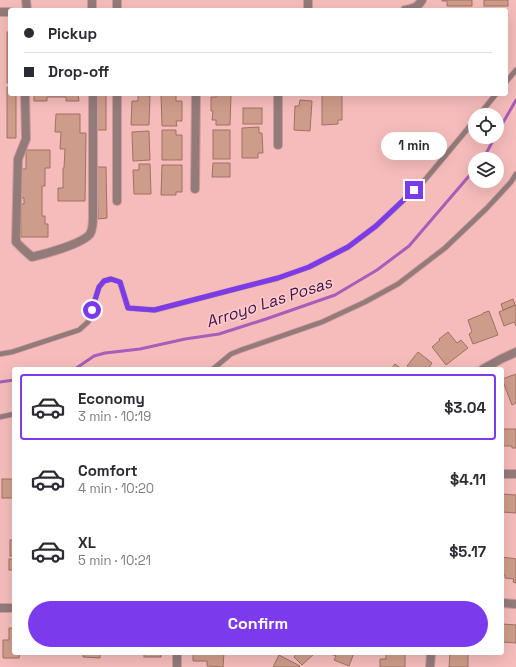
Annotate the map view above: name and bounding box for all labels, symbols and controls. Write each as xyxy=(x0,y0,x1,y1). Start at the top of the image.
text: Pickup xyxy=(48,24,97,43)
text: Drop-off xyxy=(48,62,109,81)
map controls xyxy=(468,108,504,188)
button: locate xyxy=(468,108,504,144)
callout: 1 min xyxy=(381,132,447,160)
text: 1 min xyxy=(398,137,430,154)
button: layers xyxy=(468,152,504,188)
route end xyxy=(405,181,423,199)
water label: Arroyo Las Posas xyxy=(203,272,335,332)
route start xyxy=(83,301,101,319)
icon: car xyxy=(30,389,66,425)
text: Economy xyxy=(78,389,145,408)
text: $3.04 xyxy=(444,398,486,417)
text: 3 min · 10:19 xyxy=(78,408,151,425)
icon: car xyxy=(30,461,66,497)
text: Comfort xyxy=(78,461,138,480)
text: $4.11 xyxy=(450,470,486,489)
text: 4 min · 10:20 xyxy=(78,480,154,497)
icon: car xyxy=(30,533,66,569)
text: XL xyxy=(78,533,96,552)
text: $5.17 xyxy=(449,542,486,561)
text: 5 min · 10:21 xyxy=(78,552,151,569)
button: Confirm xyxy=(28,601,488,647)

